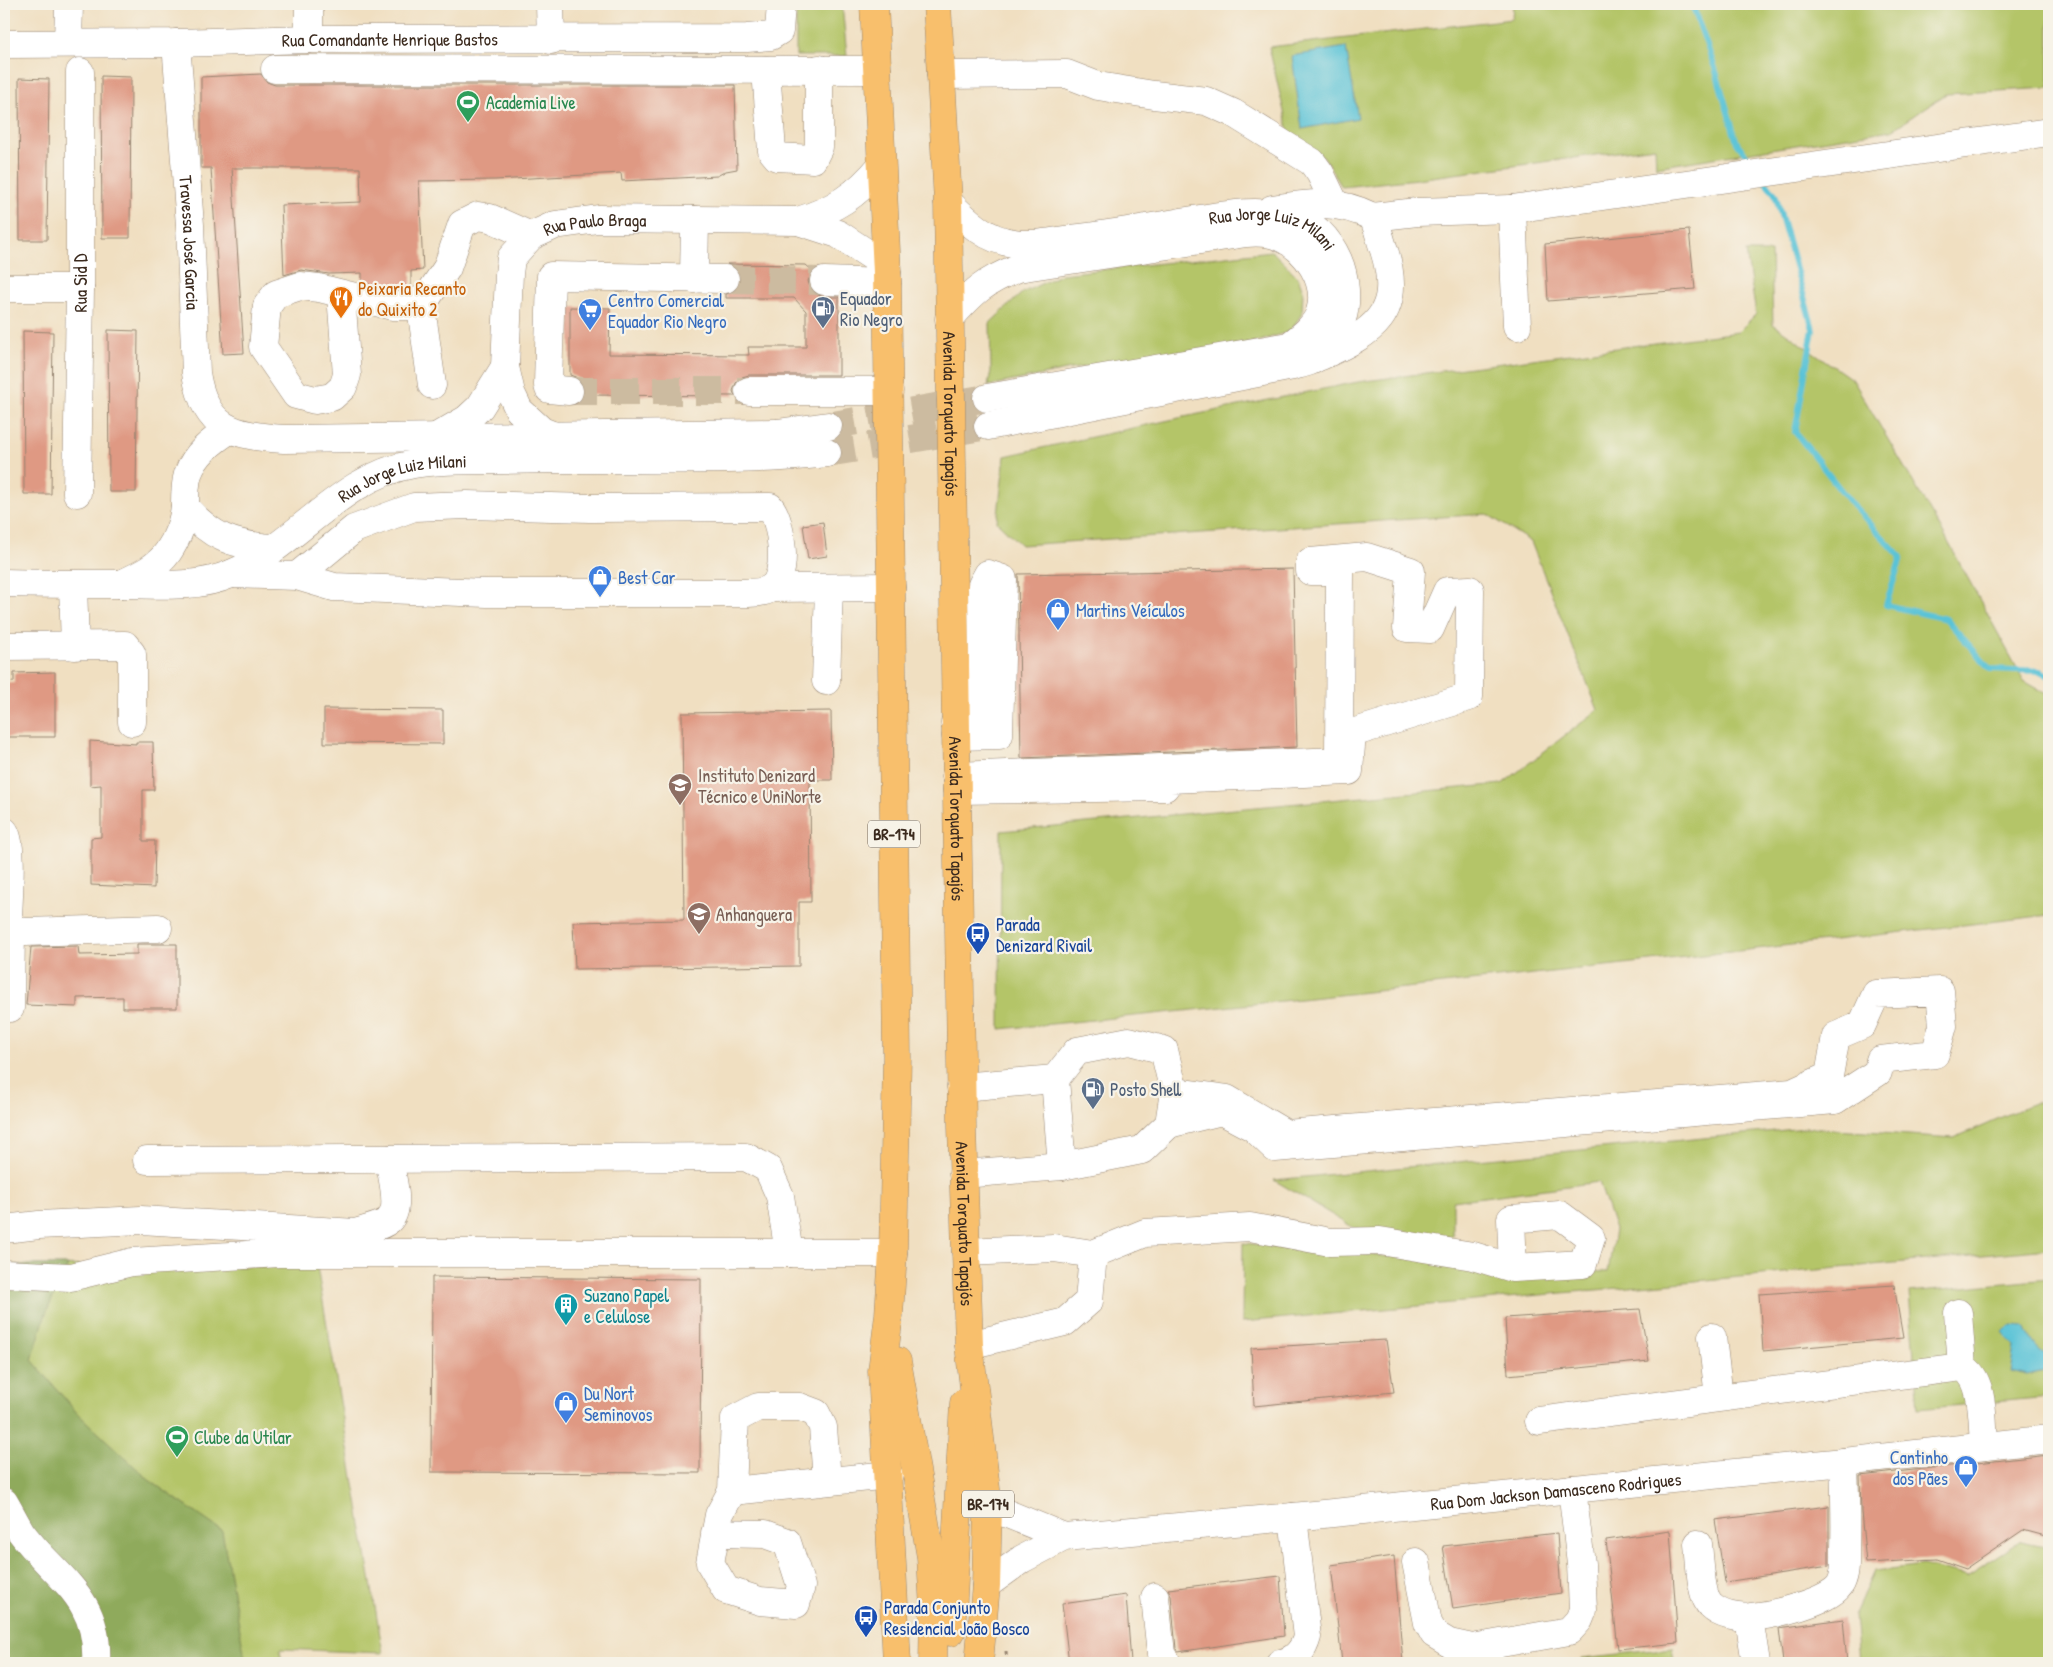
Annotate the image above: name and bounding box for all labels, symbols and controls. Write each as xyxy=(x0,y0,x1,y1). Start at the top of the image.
street label: Rua Comandante Henrique Bastos xyxy=(282,26,498,52)
sports icon: Academia Live xyxy=(455,89,481,123)
place label: Academia Live xyxy=(486,90,576,115)
street label: Travessa José Garcia xyxy=(174,174,206,310)
street label: Rua Jorge Luiz Milani xyxy=(1207,200,1342,255)
street label: Rua Paulo Braga xyxy=(539,206,647,241)
street label: Rua Sid D xyxy=(67,253,93,313)
place label: Peixaria Recanto do Quixito 2 xyxy=(358,276,466,322)
restaurant icon: Peixaria Recanto do Quixito 2 xyxy=(328,285,354,319)
place label: Equador Rio Negro xyxy=(840,286,903,332)
place label: Centro Comercial Equador Rio Negro xyxy=(608,288,726,334)
fuel station icon: Equador Rio Negro xyxy=(810,295,836,329)
supermarket icon: Centro Comercial Equador Rio Negro xyxy=(577,297,603,331)
street label: Avenida Torquato Tapajós xyxy=(937,331,965,496)
street label: Rua Jorge Luiz Milani xyxy=(332,448,467,508)
shop icon: Best Car xyxy=(587,564,613,598)
place label: Best Car xyxy=(618,565,675,590)
shop icon: Martins Veículos xyxy=(1045,597,1071,631)
place label: Martins Veículos xyxy=(1076,598,1185,623)
street label: Avenida Torquato Tapajós xyxy=(944,736,971,901)
place label: Instituto Denizard Técnico e UniNorte xyxy=(698,763,822,809)
school or university icon: Instituto Denizard Técnico e UniNorte xyxy=(667,772,693,806)
road number: BR-174 xyxy=(868,821,920,848)
school or university icon: Anhanguera xyxy=(686,901,712,935)
place label: Anhanguera xyxy=(716,902,792,927)
place label: Parada Denizard Rivail xyxy=(996,912,1092,958)
bus stop icon: Parada Denizard Rivail xyxy=(965,921,991,955)
fuel station icon: Posto Shell xyxy=(1080,1076,1106,1110)
place label: Posto Shell xyxy=(1110,1077,1181,1102)
street label: Avenida Torquato Tapajós xyxy=(950,1141,980,1307)
place label: Suzano Papel e Celulose xyxy=(584,1283,669,1329)
building icon: Suzano Papel e Celulose xyxy=(553,1292,579,1326)
place label: Du Nort Seminovos xyxy=(584,1381,653,1427)
shop icon: Du Nort Seminovos xyxy=(553,1390,579,1424)
sports icon: Clube da Utilar xyxy=(164,1424,190,1458)
place label: Clube da Utilar xyxy=(194,1425,292,1450)
place label: Cantinho dos Pães xyxy=(1890,1445,1948,1491)
shop icon: Cantinho dos Pães xyxy=(1953,1454,1979,1488)
street label: Rua Dom Jackson Damasceno Rodrigues xyxy=(1429,1466,1683,1516)
road number: BR-174 xyxy=(962,1490,1014,1518)
place label: Parada Conjunto Residencial João Bosco xyxy=(884,1595,1030,1641)
bus stop icon: Parada Conjunto Residencial João Bosco xyxy=(853,1604,879,1638)

